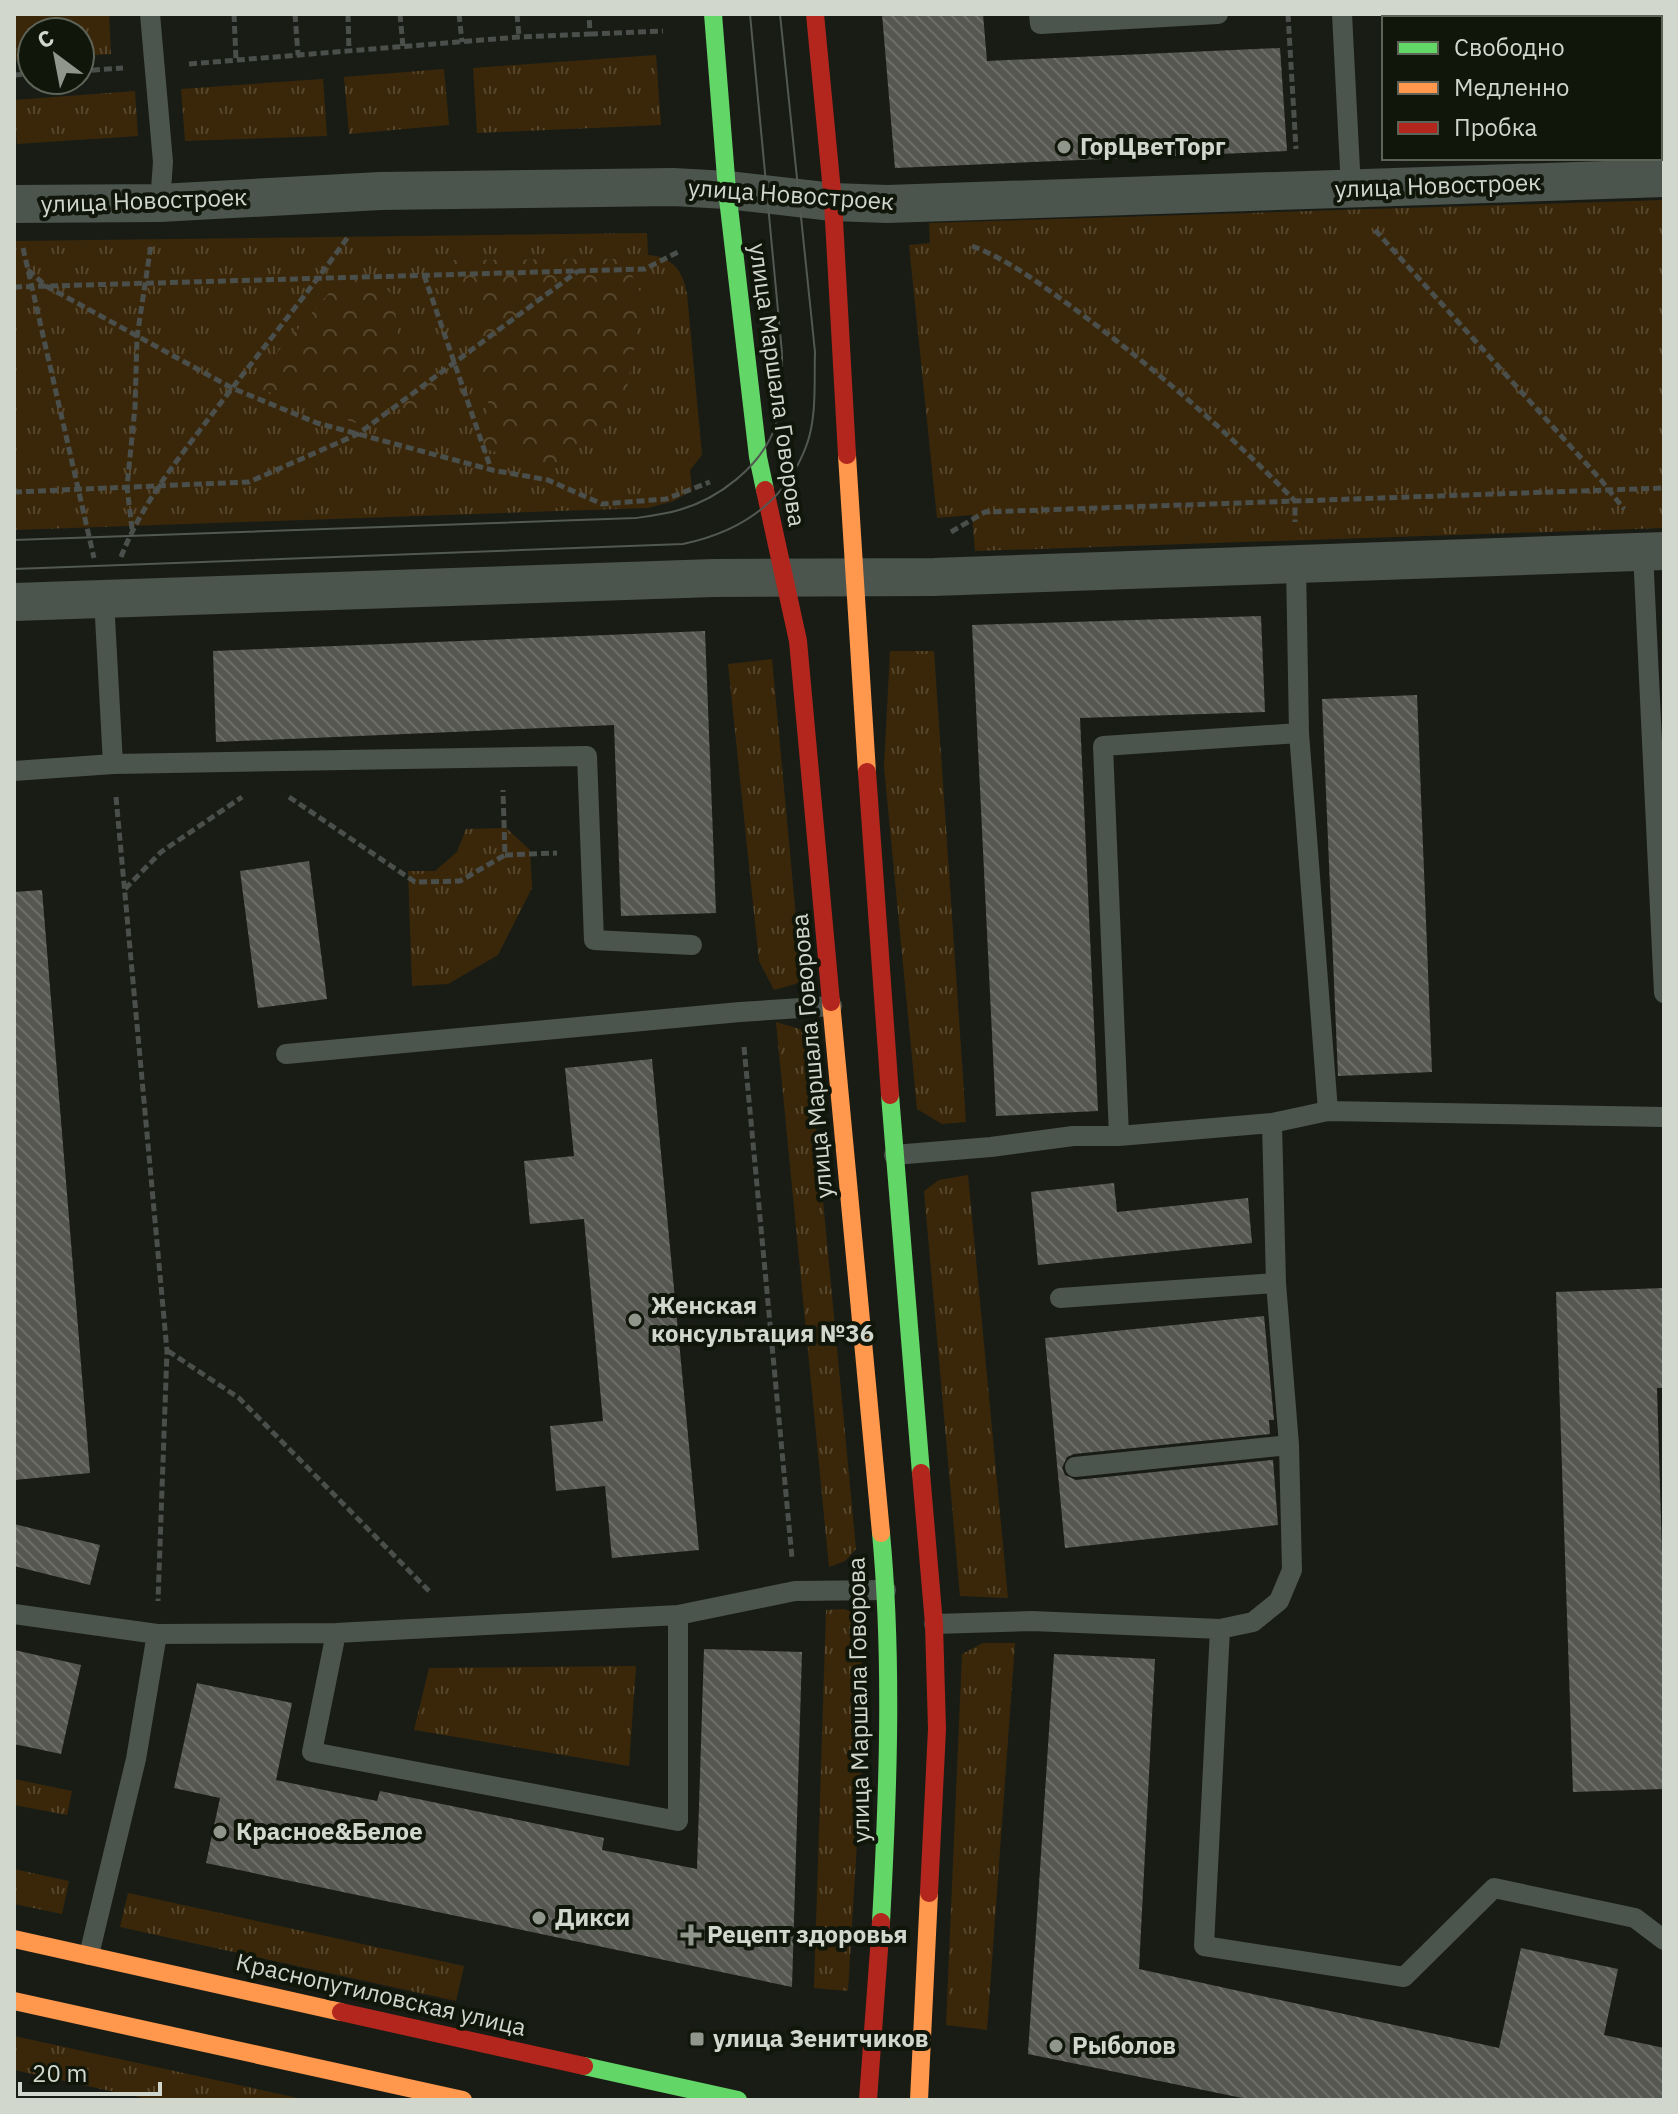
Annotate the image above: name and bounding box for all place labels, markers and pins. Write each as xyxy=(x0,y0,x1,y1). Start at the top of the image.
place label: ГорЦветТорг xyxy=(1080,130,1226,162)
marker: ГорЦветТорг xyxy=(1055,138,1073,156)
place label: Женская консультация №36 xyxy=(651,1289,874,1349)
marker: Женская консультация №36 xyxy=(626,1311,644,1329)
place label: Красное&Белое xyxy=(236,1815,423,1847)
marker: Красное&Белое xyxy=(211,1823,229,1841)
place label: Дикси xyxy=(555,1901,630,1933)
marker: Дикси xyxy=(530,1909,548,1927)
place label: Рецепт здоровья xyxy=(707,1918,908,1950)
marker: Рецепт здоровья xyxy=(682,1926,700,1944)
place label: улица Зенитчиков xyxy=(713,2022,929,2054)
place label: Рыболов xyxy=(1072,2029,1176,2061)
marker: улица Зенитчиков xyxy=(688,2030,706,2048)
marker: Рыболов xyxy=(1047,2037,1065,2055)

